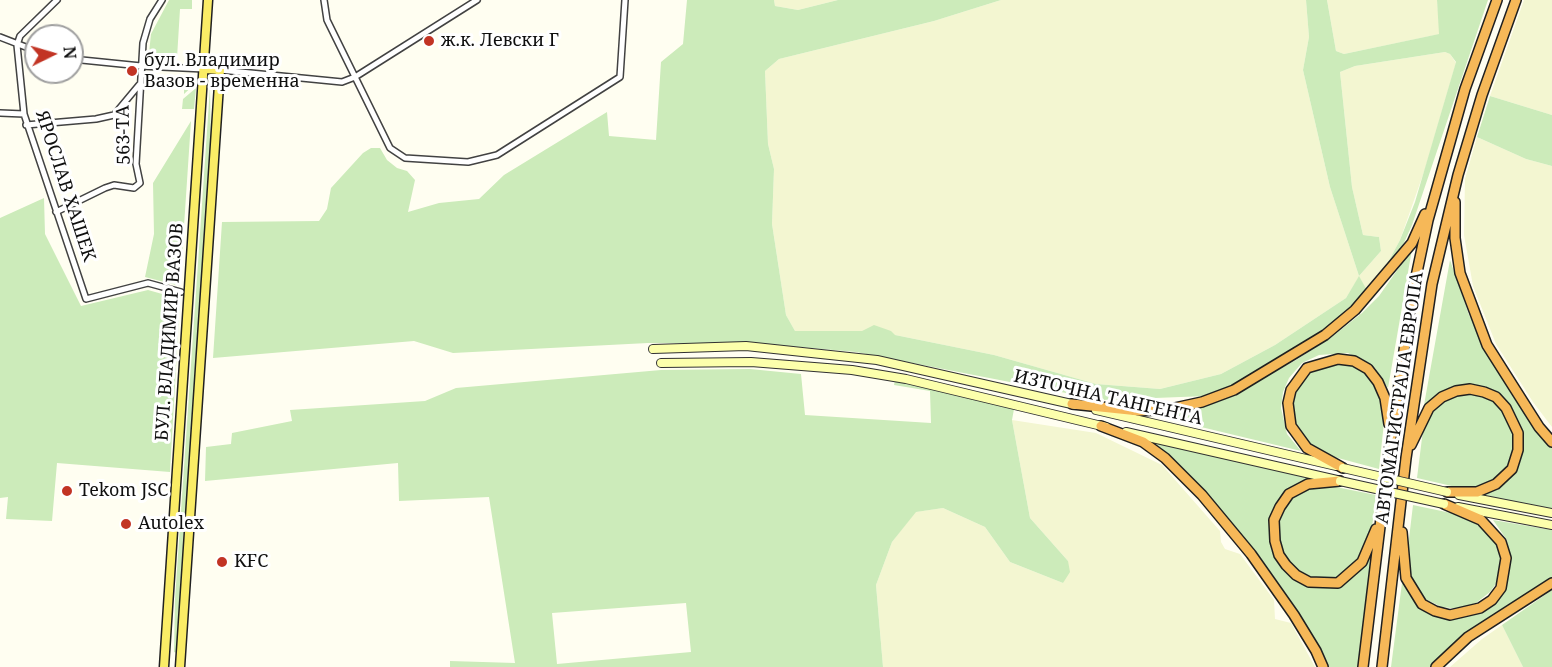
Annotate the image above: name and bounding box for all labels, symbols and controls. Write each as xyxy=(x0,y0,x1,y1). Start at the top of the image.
north arrow xyxy=(24,24,84,84)
place label: ж.к. Левски Г xyxy=(441,30,559,52)
marker: ж.к. Левски Г xyxy=(422,34,436,48)
text: N xyxy=(58,45,81,60)
place label: бул. Владимир Вазов - временна xyxy=(144,50,300,92)
marker: бул. Владимир Вазов - временна xyxy=(125,64,139,78)
street label: 563-ТА xyxy=(113,105,135,165)
street label: ЯРОСЛАВ ХАШЕК xyxy=(30,108,100,264)
street label: БУЛ. ВЛАДИМИР ВАЗОВ xyxy=(152,222,188,442)
street label: АВТОМАГИСТРАЛА ЕВРОПА xyxy=(1372,271,1428,525)
street label: ИЗТОЧНА ТАНГЕНТА xyxy=(1012,366,1204,430)
place label: Tekom JSC xyxy=(79,480,168,502)
marker: Tekom JSC xyxy=(60,484,74,498)
place label: Autolex xyxy=(138,513,204,535)
marker: Autolex xyxy=(119,517,133,531)
place label: KFC xyxy=(234,551,268,573)
marker: KFC xyxy=(215,555,229,569)

